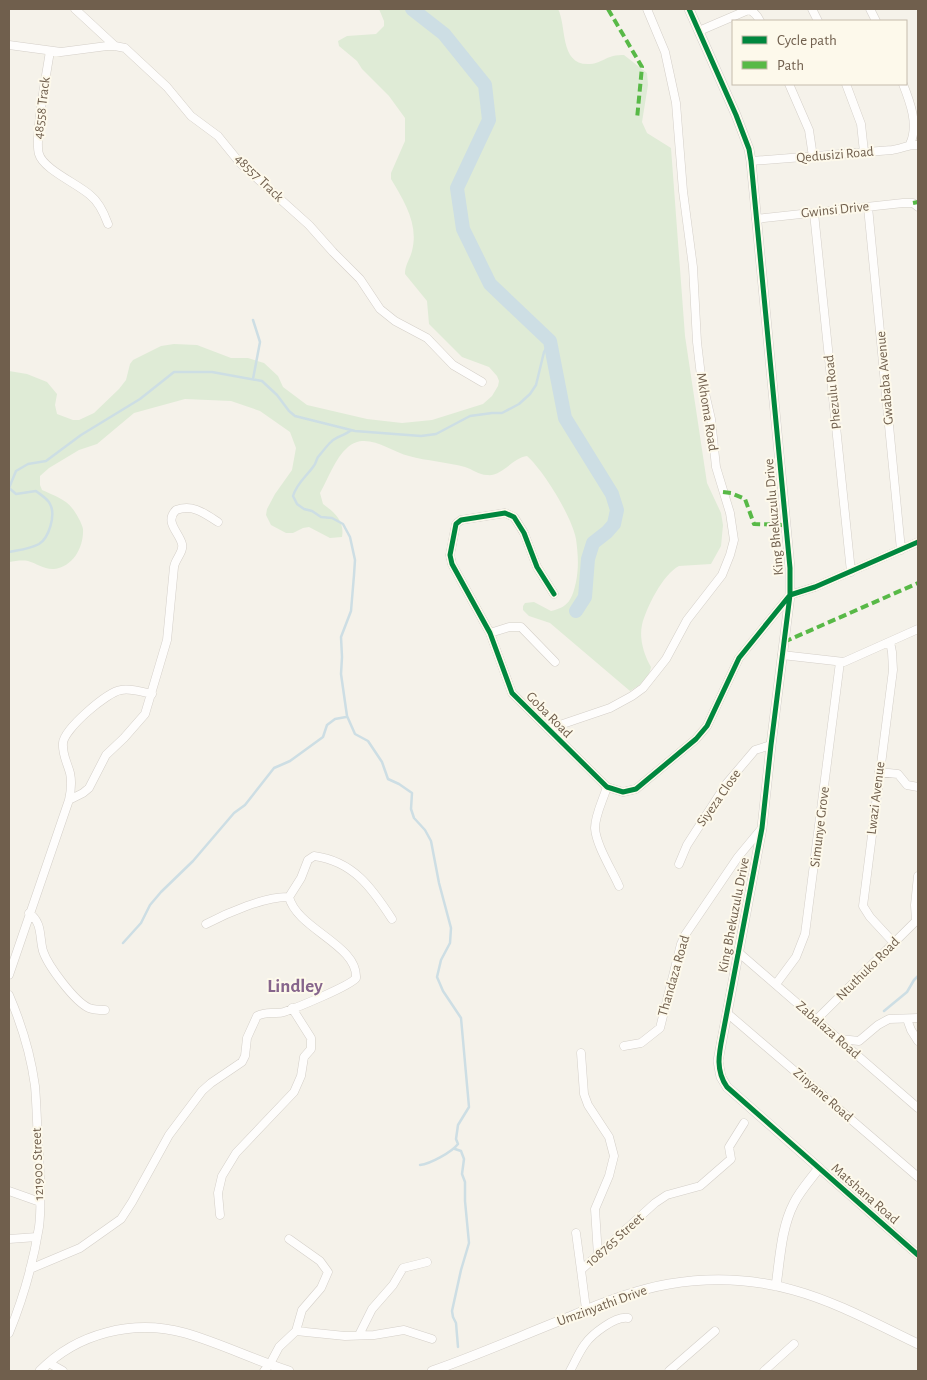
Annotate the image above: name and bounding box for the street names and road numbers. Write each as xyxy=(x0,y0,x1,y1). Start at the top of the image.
street label: 48558 Track xyxy=(31,75,53,140)
street label: Qedusizi Road xyxy=(796,145,874,165)
street label: 48557 Track xyxy=(232,152,287,205)
street label: Gwinsi Drive xyxy=(800,199,870,221)
street label: Gwababa Avenue xyxy=(874,330,896,426)
street label: Phezulu Road xyxy=(822,354,844,430)
street label: Mkhoma Road xyxy=(694,372,720,452)
street label: King Bhekuzulu Drive xyxy=(762,458,786,576)
street label: Goba Road xyxy=(523,689,575,741)
street label: Lwazi Avenue xyxy=(865,761,887,835)
street label: Siyeza Close xyxy=(694,767,744,829)
street label: Simunye Grove xyxy=(808,786,832,868)
street label: King Bhekuzulu Drive xyxy=(716,856,752,974)
street label: Thandaza Road xyxy=(656,934,692,1018)
street label: Ntuthuko Road xyxy=(834,935,902,1003)
street label: Zabalaza Road xyxy=(793,999,863,1061)
street label: Zinyane Road xyxy=(791,1066,855,1124)
street label: 121900 Street xyxy=(30,1127,46,1201)
street label: Matshana Road xyxy=(829,1161,901,1227)
street label: 108765 Street xyxy=(583,1210,647,1269)
street label: Umzinyathi Drive xyxy=(555,1283,649,1329)

